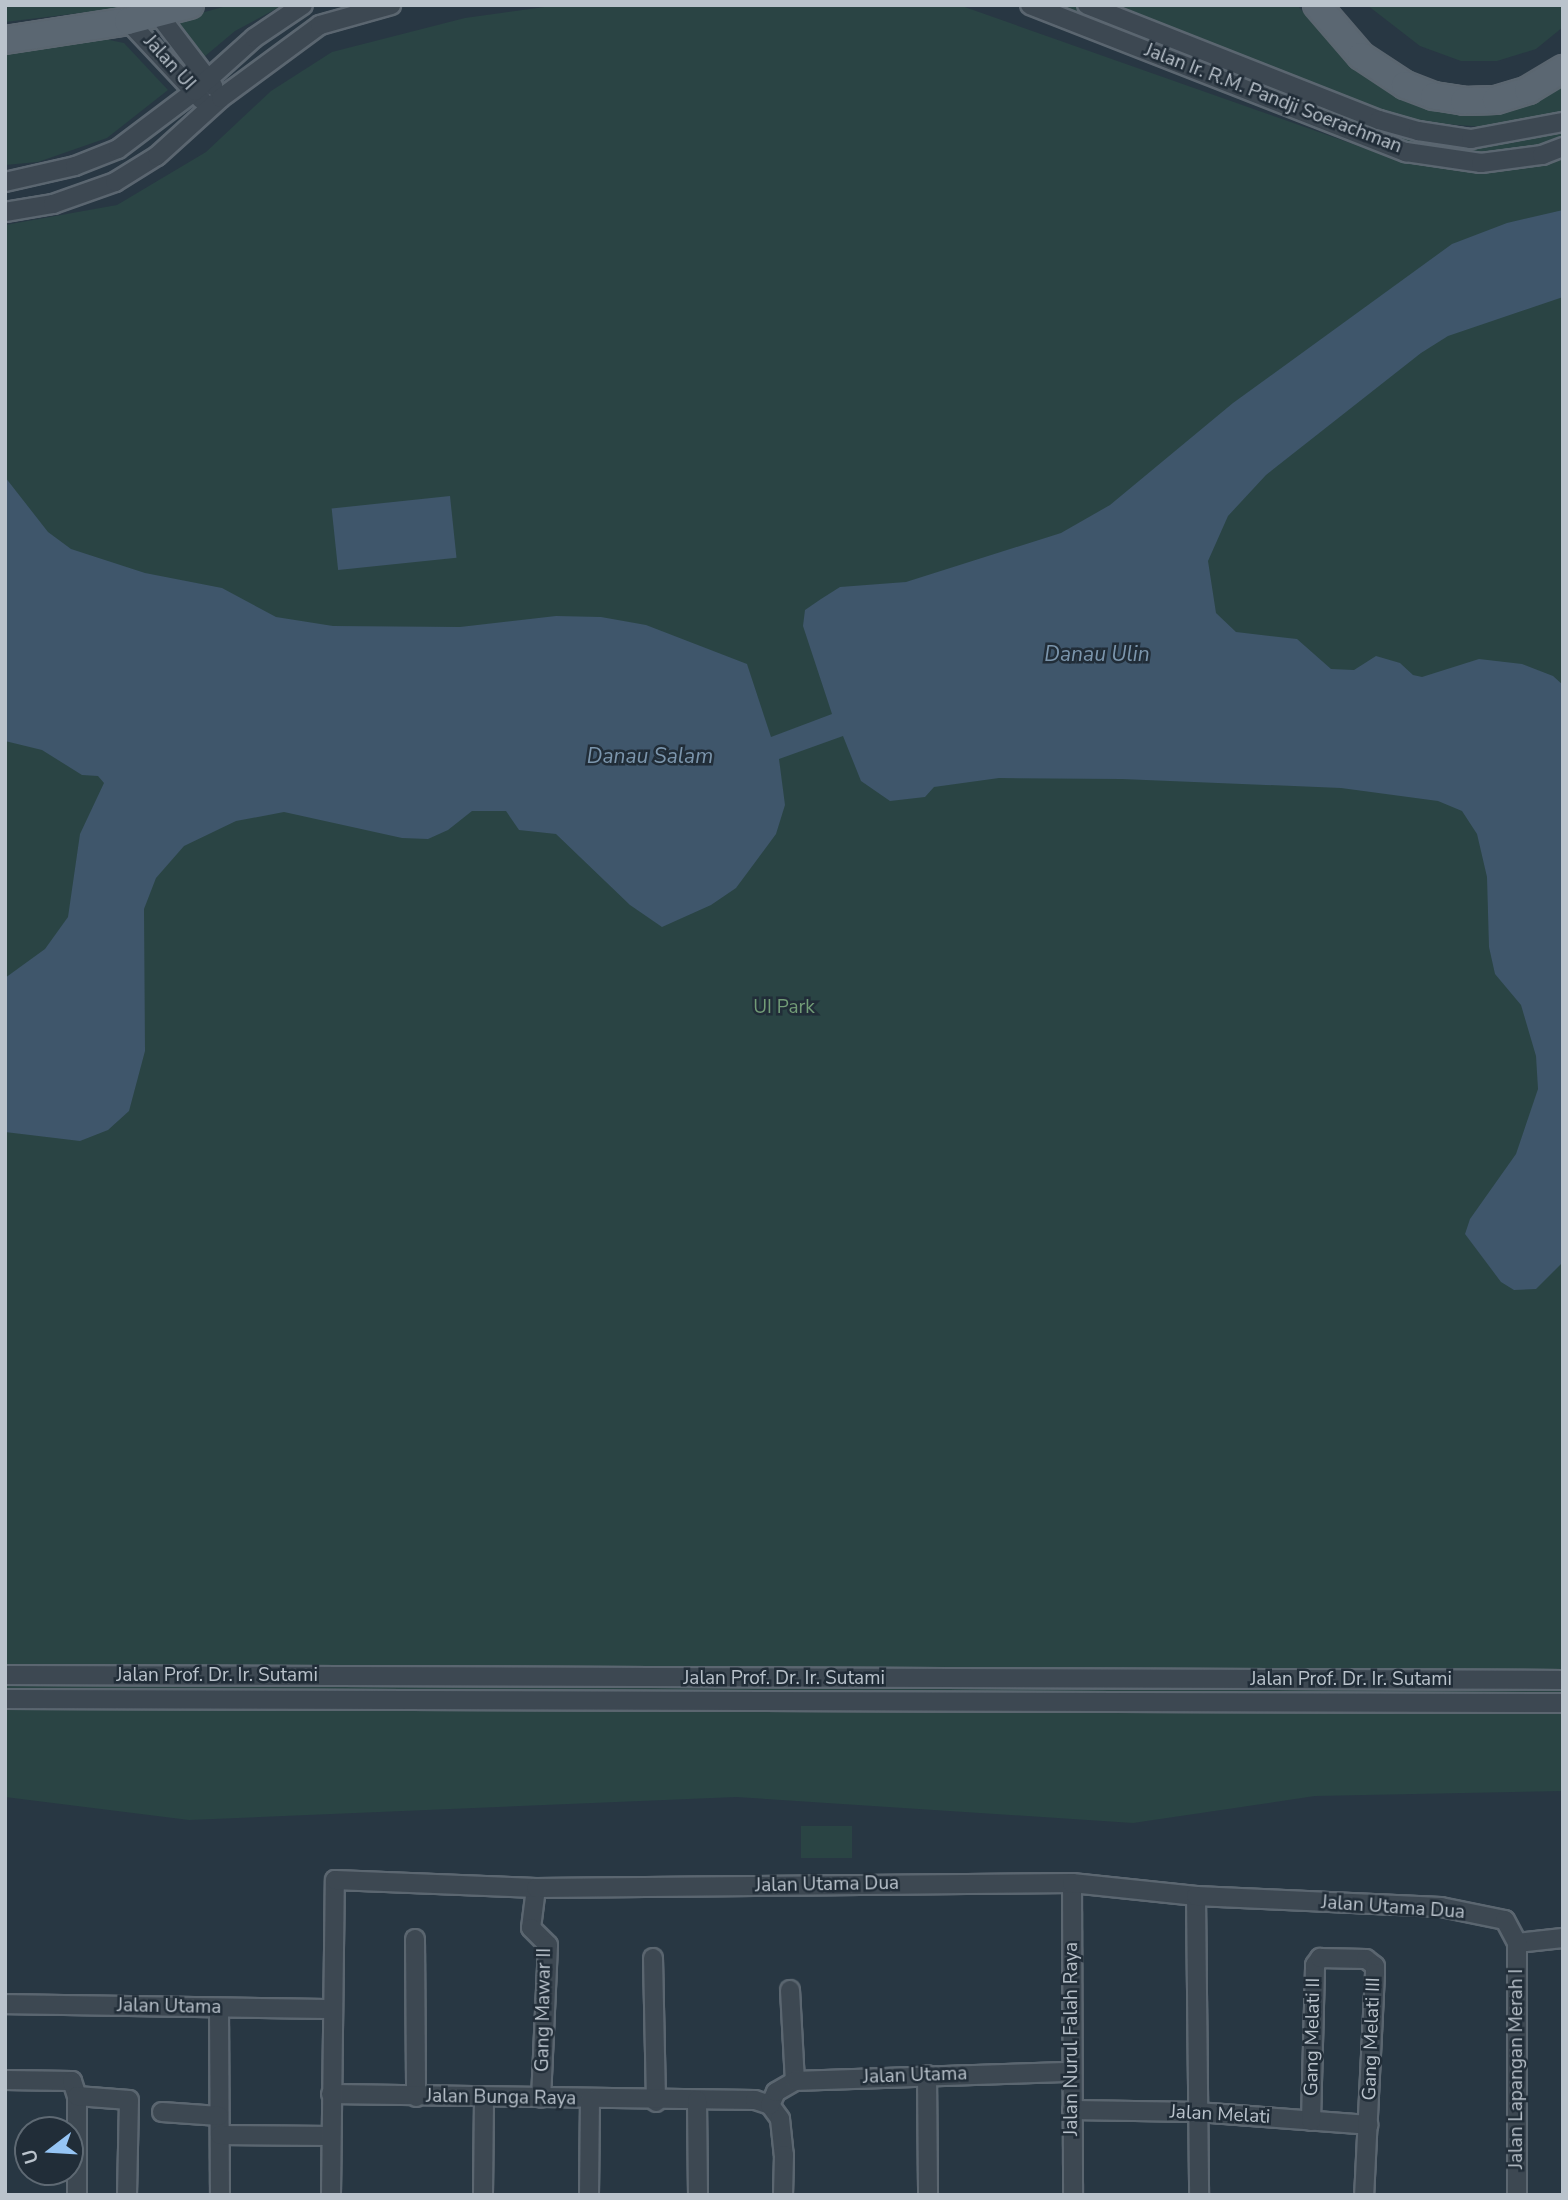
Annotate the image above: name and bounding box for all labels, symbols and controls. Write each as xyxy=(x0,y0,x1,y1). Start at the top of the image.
street label: Jalan UI xyxy=(138,31,200,95)
street label: Jalan Ir. R.M. Pandji Soerachman xyxy=(1141,39,1405,159)
water label: Danau Ulin xyxy=(1044,641,1150,667)
water label: Danau Salam xyxy=(587,743,713,769)
park label: UI Park xyxy=(753,997,815,1019)
street label: Jalan Prof. Dr. Ir. Sutami xyxy=(116,1665,318,1687)
street label: Jalan Prof. Dr. Ir. Sutami xyxy=(683,1668,885,1690)
street label: Jalan Prof. Dr. Ir. Sutami xyxy=(1250,1669,1452,1691)
street label: Jalan Utama Dua xyxy=(755,1872,899,1898)
street label: Jalan Utama Dua xyxy=(1320,1892,1466,1924)
street label: Jalan Nurul Falah Raya xyxy=(1061,1942,1083,2136)
street label: Gang Mawar II xyxy=(532,1948,556,2072)
street label: Jalan Lapangan Merah I xyxy=(1506,1969,1528,2169)
street label: Gang Melati III xyxy=(1358,1977,1386,2101)
street label: Gang Melati II xyxy=(1301,1978,1325,2096)
street label: Jalan Utama xyxy=(117,1995,221,2019)
street label: Jalan Utama xyxy=(862,2063,968,2089)
street label: Jalan Bunga Raya xyxy=(426,2085,576,2111)
street label: Jalan Melati xyxy=(1169,2101,1271,2129)
north arrow xyxy=(14,2116,84,2186)
text: U xyxy=(16,2146,45,2167)

